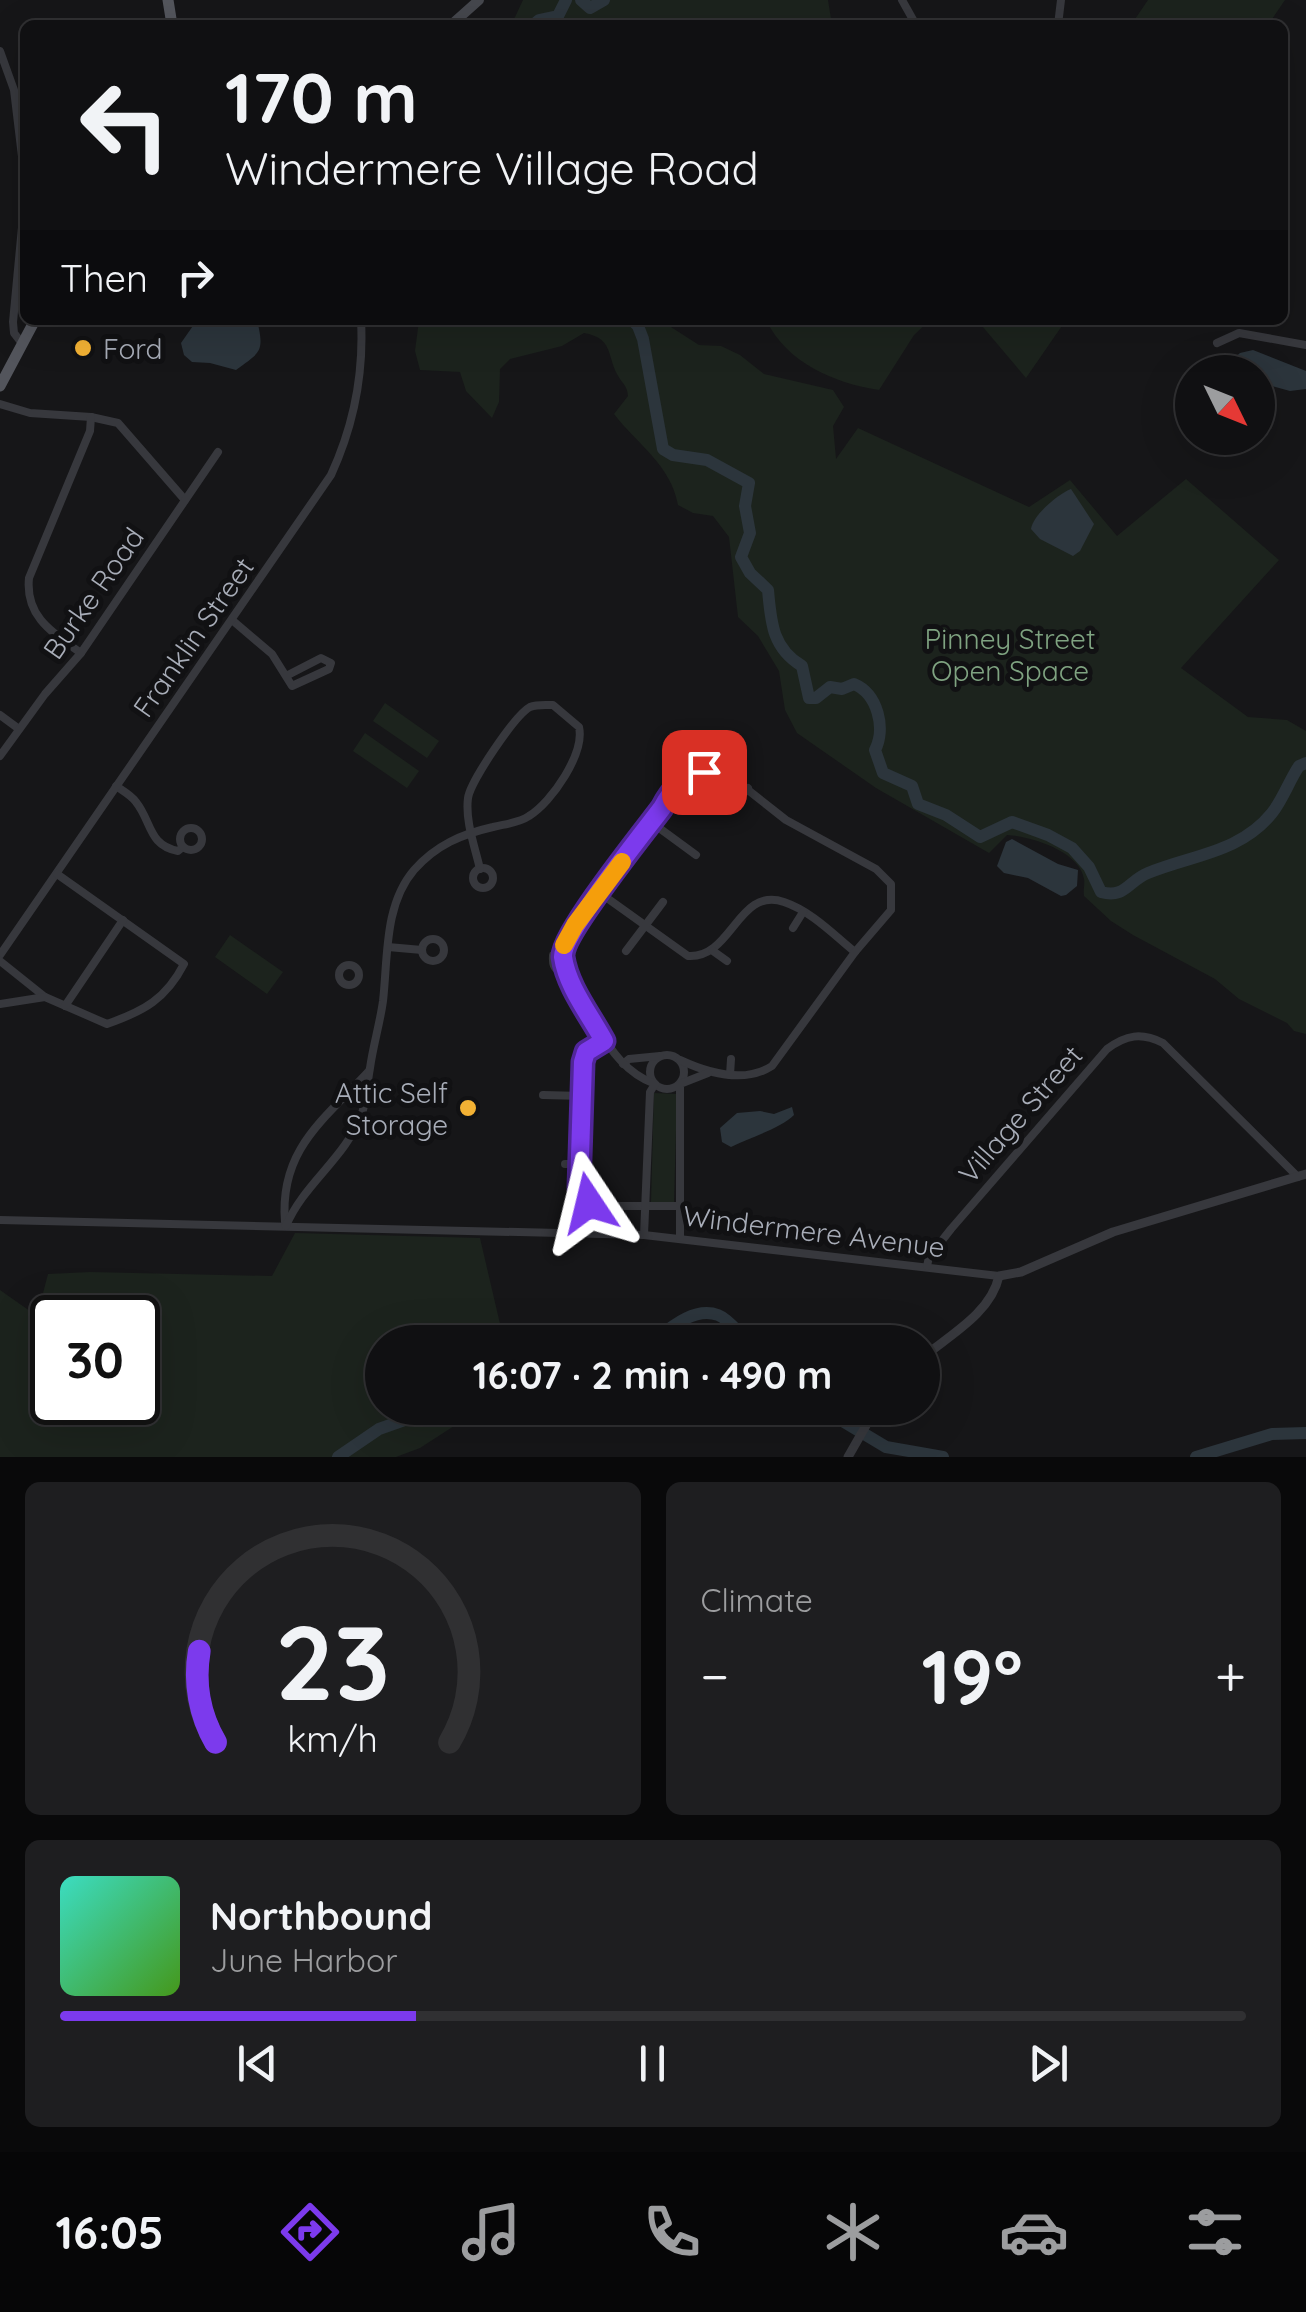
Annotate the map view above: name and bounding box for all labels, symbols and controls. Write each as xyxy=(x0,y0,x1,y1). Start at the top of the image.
text: 170 m xyxy=(225,53,418,141)
icon: left xyxy=(60,60,190,190)
text: Windermere Village Road xyxy=(225,140,759,196)
icon: right xyxy=(168,250,223,305)
text: Then xyxy=(60,254,148,302)
place label: Ford xyxy=(103,331,162,366)
marker: Ford xyxy=(72,337,94,359)
north arrow xyxy=(1175,355,1275,455)
map controls xyxy=(1175,355,1275,455)
street label: Burke Road xyxy=(35,521,151,665)
street label: Franklin Street xyxy=(125,550,261,724)
park label: Pinney Street Open Space xyxy=(925,621,1095,688)
pin xyxy=(662,730,747,815)
icon: arrive xyxy=(677,745,732,800)
street label: Village Street xyxy=(951,1038,1089,1190)
place label: Attic Self Storage xyxy=(335,1075,448,1142)
marker: Attic Self Storage xyxy=(457,1097,479,1119)
position arrow xyxy=(537,1151,641,1255)
street label: Windermere Avenue xyxy=(681,1198,947,1264)
speed limit sign: 30 xyxy=(30,1295,160,1425)
text: 16:07 · 2 min · 490 m xyxy=(473,1351,832,1399)
text: Climate xyxy=(701,1580,813,1620)
text: 23 xyxy=(275,1596,390,1726)
text: 19° xyxy=(921,1629,1023,1723)
text: − xyxy=(701,1641,729,1710)
text: + xyxy=(1215,1641,1246,1710)
text: km/h xyxy=(287,1716,378,1761)
text: Northbound xyxy=(210,1892,432,1940)
text: June Harbor xyxy=(210,1940,398,1980)
icon: previous xyxy=(230,2036,285,2091)
icon: pause xyxy=(625,2036,680,2091)
icon: next xyxy=(1021,2036,1076,2091)
icon: directions xyxy=(275,2197,345,2267)
icon: music xyxy=(456,2197,526,2267)
icon: phone xyxy=(637,2197,707,2267)
icon: climate xyxy=(818,2197,888,2267)
icon: car xyxy=(999,2197,1069,2267)
icon: filters xyxy=(1180,2197,1250,2267)
text: 16:05 xyxy=(56,2204,164,2260)

